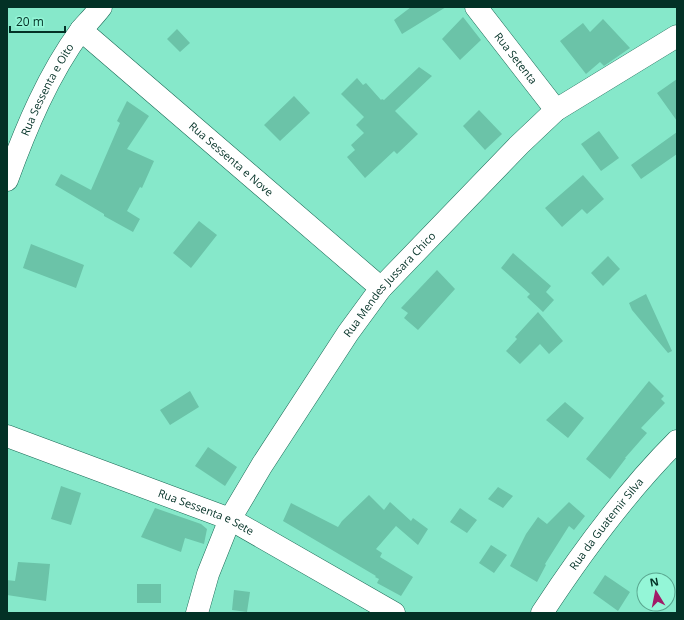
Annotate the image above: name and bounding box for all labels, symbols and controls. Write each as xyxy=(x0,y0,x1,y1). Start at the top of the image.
scale bar xyxy=(10,8,65,34)
text: 20 m xyxy=(16,13,44,30)
street label: Rua Setenta xyxy=(491,29,541,87)
street label: Rua Sessenta e Oito xyxy=(17,40,77,138)
street label: Rua Sessenta e Nove xyxy=(186,118,277,199)
street label: Rua Mendes Jussara Chico xyxy=(340,228,439,340)
street label: Rua da Guatemir Silva xyxy=(565,474,646,573)
street label: Rua Sessenta e Sete xyxy=(156,485,257,538)
north arrow xyxy=(636,572,676,612)
text: N xyxy=(648,573,660,590)

